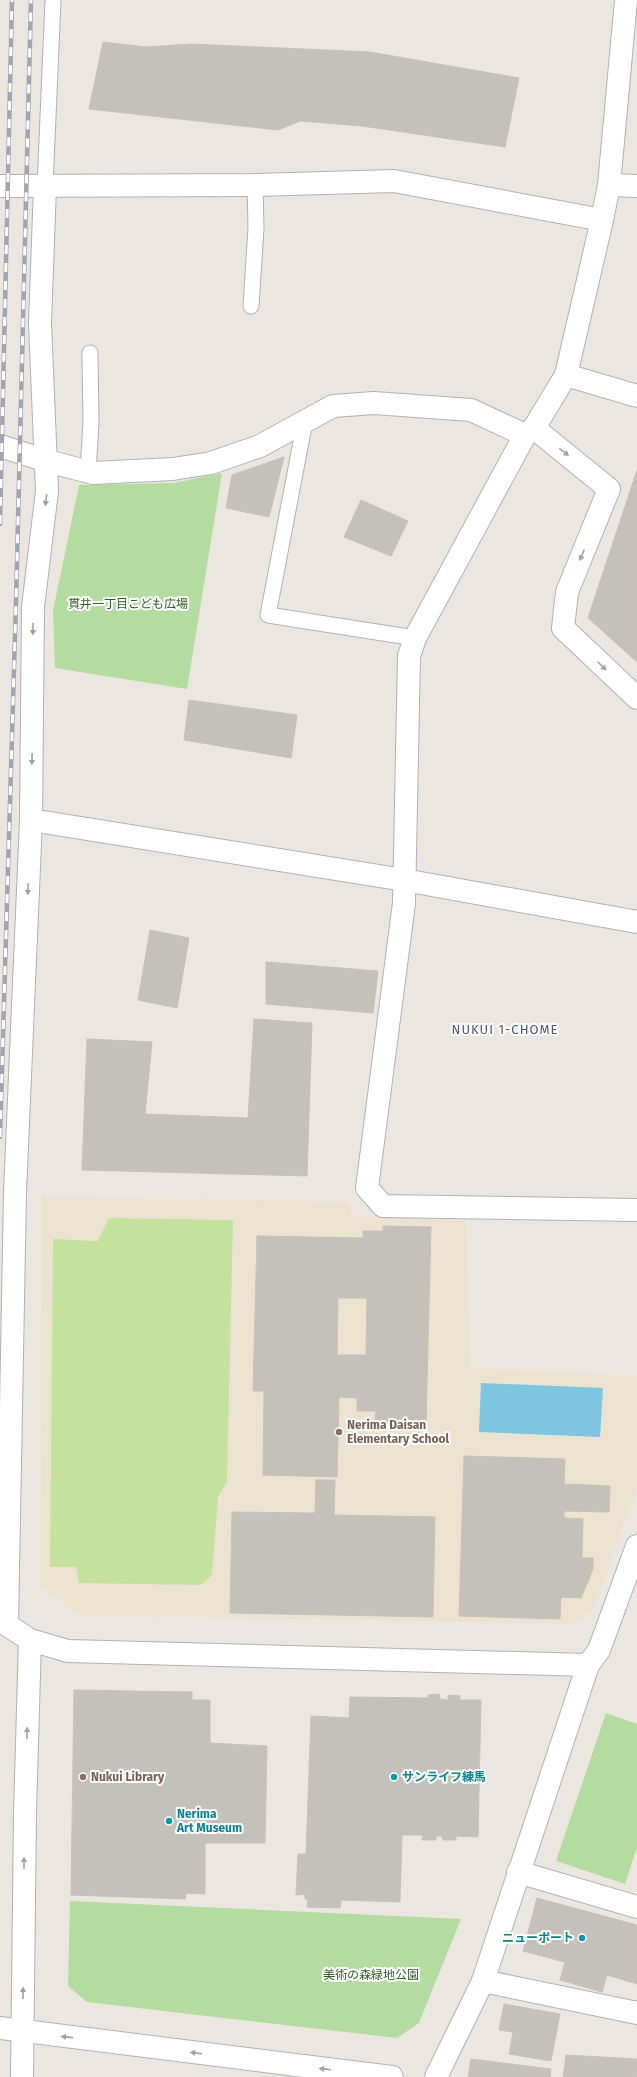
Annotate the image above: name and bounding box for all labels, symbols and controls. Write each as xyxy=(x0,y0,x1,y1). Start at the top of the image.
one-way arrow xyxy=(559,447,570,456)
one-way arrow xyxy=(43,494,49,506)
one-way arrow xyxy=(579,550,585,561)
park label: 貫井一丁目こども広場 xyxy=(68,597,188,611)
one-way arrow xyxy=(30,623,36,636)
one-way arrow xyxy=(597,661,607,671)
one-way arrow xyxy=(29,753,35,766)
one-way arrow xyxy=(25,883,32,895)
district label: NUKUI 1-CHOME xyxy=(452,1022,558,1037)
place label: Nerima Daisan Elementary School xyxy=(347,1418,450,1446)
marker: Nerima Daisan Elementary School xyxy=(334,1427,344,1437)
one-way arrow xyxy=(24,1726,30,1739)
place label: Nukui Library xyxy=(91,1770,165,1784)
place label: サンライフ練馬 xyxy=(402,1770,486,1784)
marker: Nukui Library xyxy=(78,1772,88,1782)
marker: サンライフ練馬 xyxy=(389,1772,399,1782)
place label: Nerima Art Museum xyxy=(176,1807,242,1835)
marker: Nerima Art Museum xyxy=(164,1816,174,1826)
one-way arrow xyxy=(21,1856,27,1869)
place label: ニューポート xyxy=(502,1931,574,1945)
marker: ニューポート xyxy=(577,1933,587,1943)
park label: 美術の森緑地公園 xyxy=(323,1968,419,1982)
one-way arrow xyxy=(20,1987,27,1999)
one-way arrow xyxy=(61,2034,73,2040)
one-way arrow xyxy=(190,2050,202,2056)
one-way arrow xyxy=(319,2066,331,2072)

